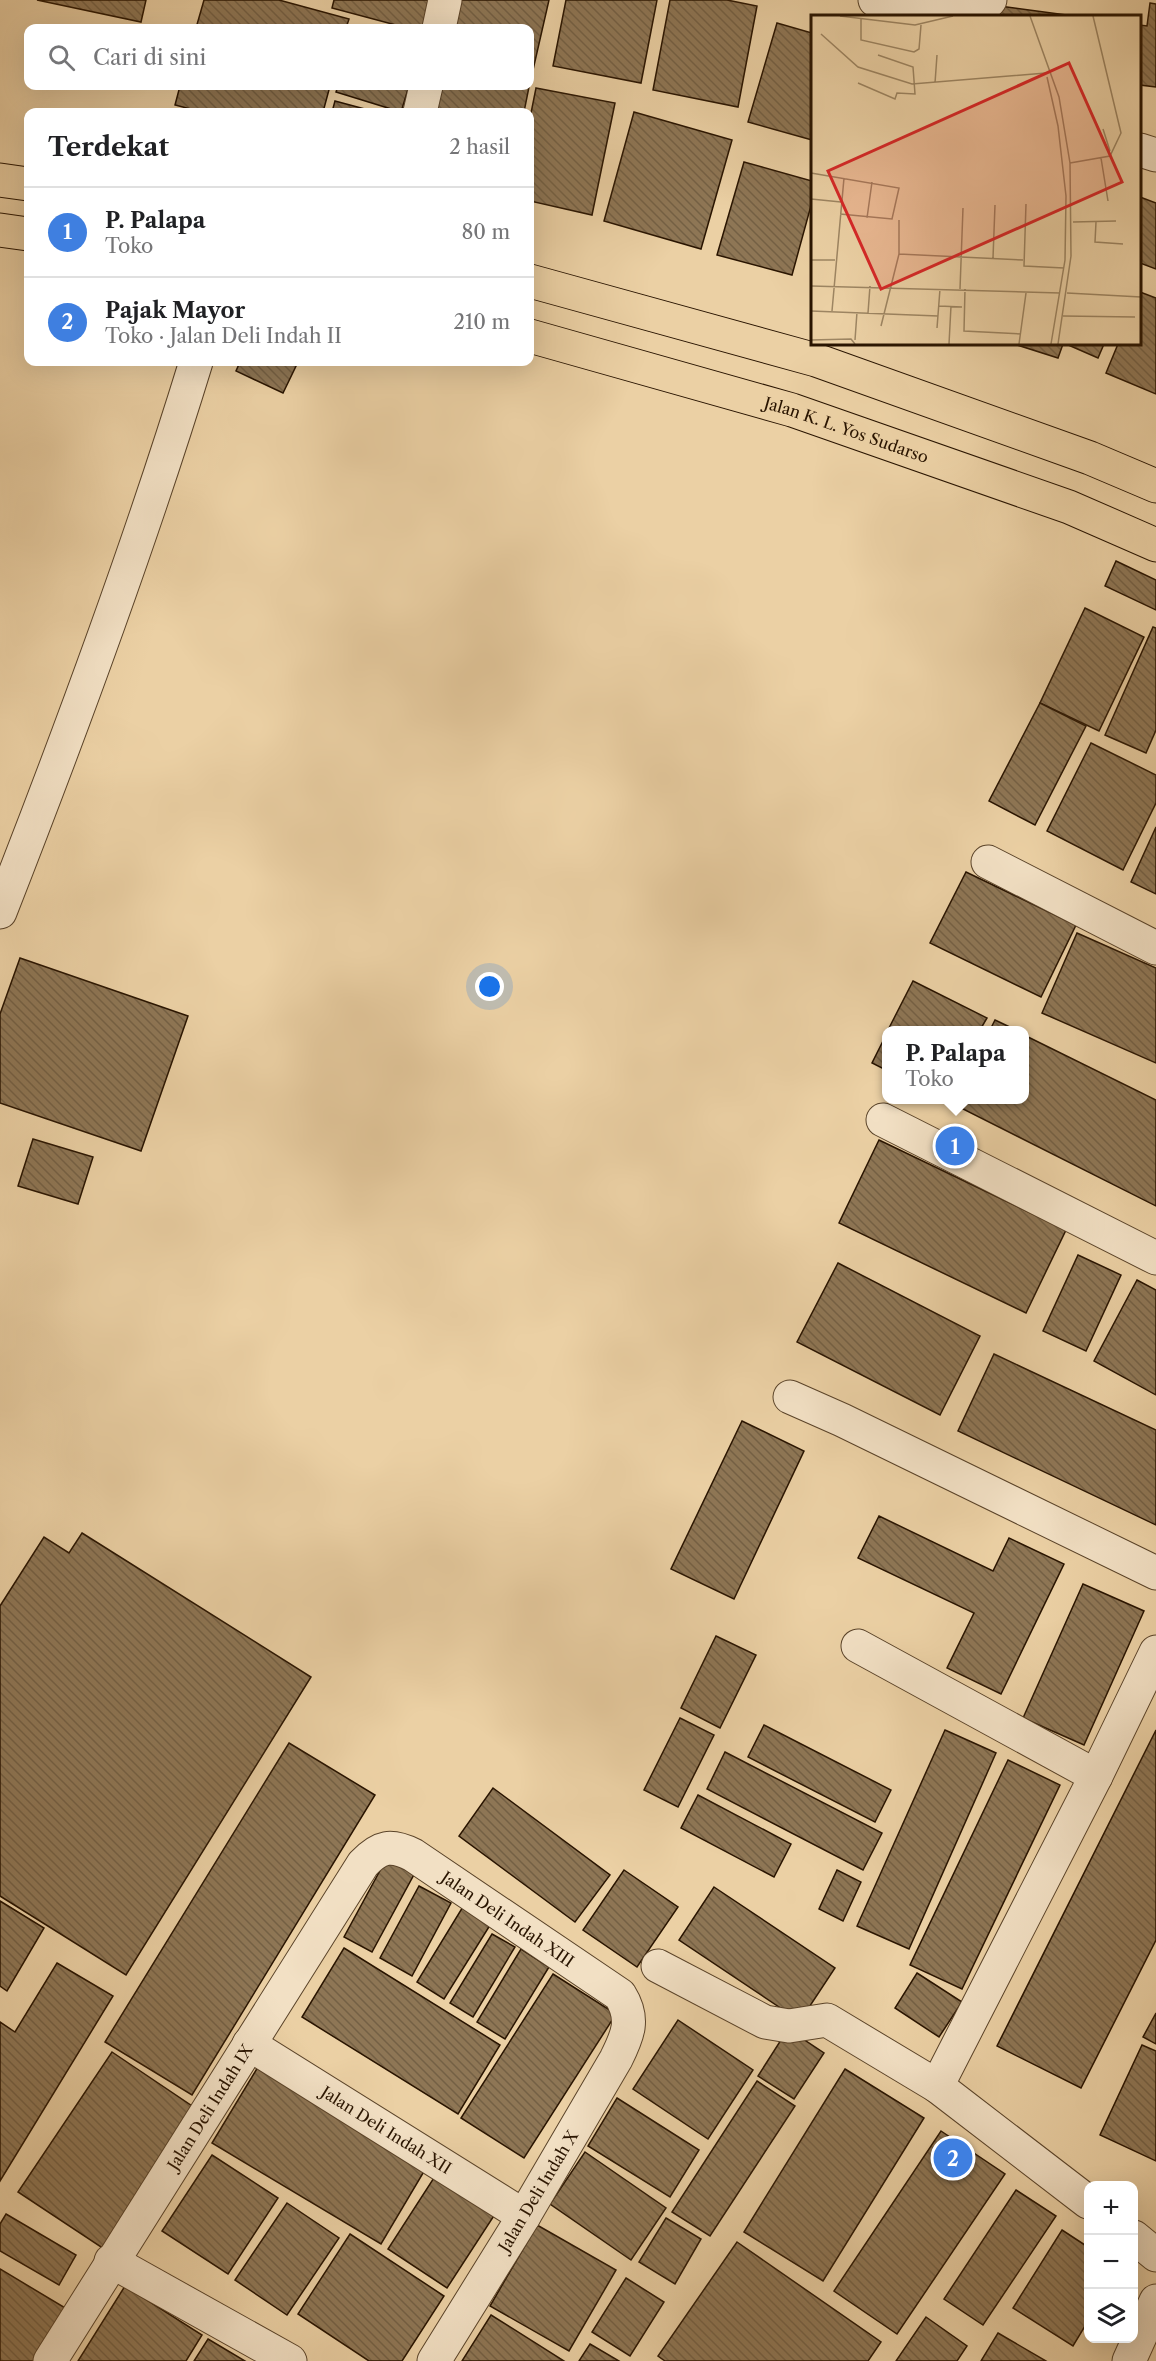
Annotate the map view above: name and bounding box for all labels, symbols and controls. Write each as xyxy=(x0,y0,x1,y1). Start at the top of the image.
inset map xyxy=(811,15,1141,345)
search box xyxy=(24,24,534,90)
icon: search xyxy=(45,41,78,74)
text: Cari di sini xyxy=(93,44,206,71)
text: Terdekat xyxy=(48,131,169,163)
text: 2 hasil xyxy=(449,135,510,159)
text: P. Palapa xyxy=(105,207,205,234)
text: 1 xyxy=(63,220,72,244)
text: 80 m xyxy=(462,220,510,244)
text: Toko xyxy=(105,234,153,258)
text: Pajak Mayor xyxy=(105,297,245,324)
text: 2 xyxy=(62,310,73,334)
text: 210 m xyxy=(453,310,510,334)
text: Toko · Jalan Deli Indah II xyxy=(105,324,342,348)
street label: Jalan K. L. Yos Sudarso xyxy=(759,392,931,467)
your location xyxy=(475,972,504,1001)
popup xyxy=(882,1026,1029,1104)
text: P. Palapa xyxy=(905,1040,1006,1067)
text: Toko xyxy=(905,1067,954,1091)
pin: 1 xyxy=(936,1124,974,1168)
street label: Jalan Deli Indah XIII xyxy=(435,1865,578,1971)
street label: Jalan Deli Indah IX xyxy=(161,2040,257,2176)
street label: Jalan Deli Indah XII xyxy=(315,2080,455,2178)
street label: Jalan Deli Indah X xyxy=(492,2126,582,2258)
pin: 2 xyxy=(934,2136,972,2180)
map controls xyxy=(1084,2181,1138,2343)
button: + xyxy=(1084,2181,1138,2235)
button: − xyxy=(1084,2235,1138,2289)
button: layers xyxy=(1084,2289,1138,2343)

